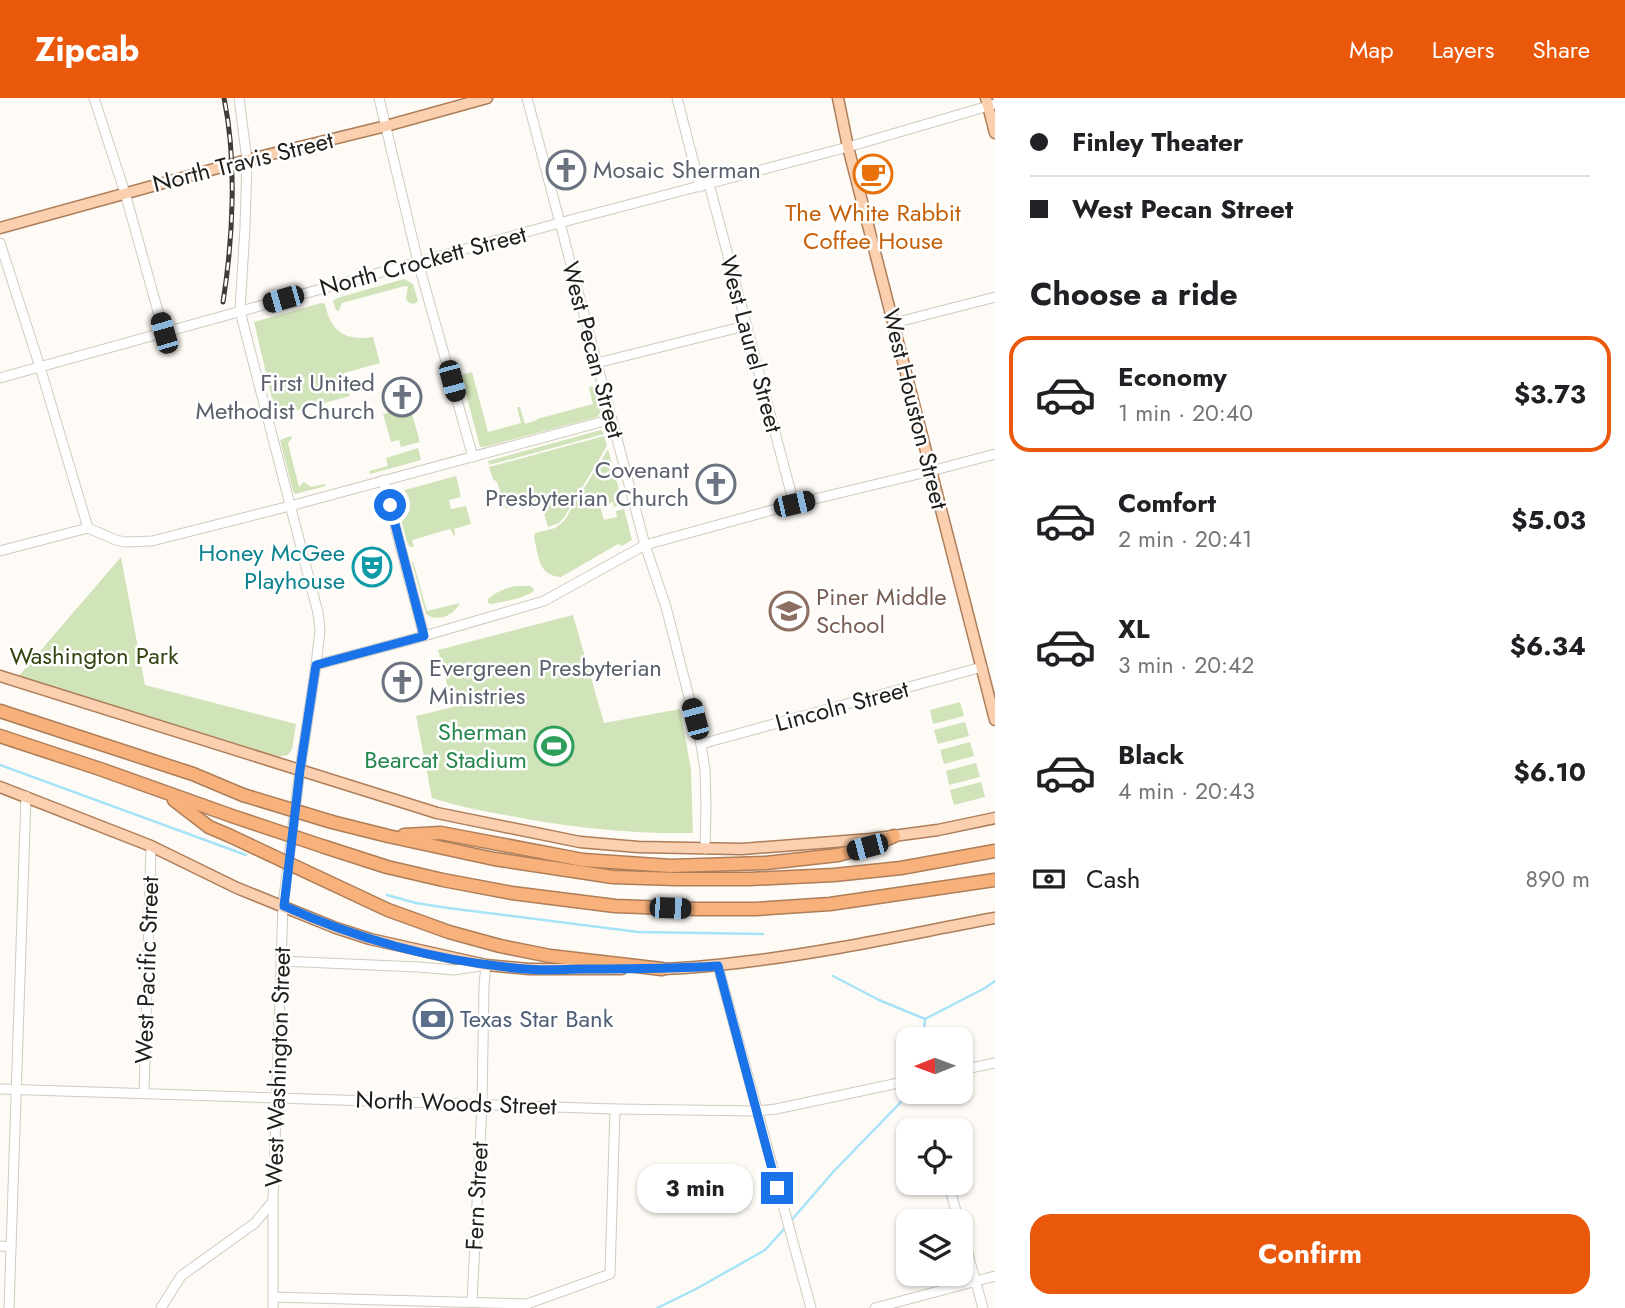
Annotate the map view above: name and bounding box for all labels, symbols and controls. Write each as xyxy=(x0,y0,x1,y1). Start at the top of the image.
text: Zipcab xyxy=(35,26,139,73)
text: Map xyxy=(1349,32,1394,67)
text: Layers xyxy=(1432,32,1494,67)
text: Share xyxy=(1532,32,1590,67)
street label: North Travis Street xyxy=(149,122,337,201)
text: Finley Theater xyxy=(1072,123,1244,161)
church icon: Mosaic Sherman xyxy=(545,149,587,191)
place label: Mosaic Sherman xyxy=(593,152,761,187)
cafe icon: The White Rabbit Coffee House xyxy=(852,153,894,195)
text: West Pecan Street xyxy=(1072,190,1293,228)
place label: The White Rabbit Coffee House xyxy=(785,195,961,258)
street label: North Crockett Street xyxy=(316,216,530,305)
street label: West Laurel Street xyxy=(711,251,792,437)
street label: West Pecan Street xyxy=(553,258,634,442)
text: Choose a ride xyxy=(1030,271,1238,317)
car xyxy=(260,283,307,315)
street label: West Houston Street xyxy=(874,305,957,513)
car xyxy=(149,310,180,356)
car xyxy=(437,358,468,404)
text: Economy xyxy=(1118,358,1227,396)
icon: car xyxy=(1034,363,1097,426)
place label: First United Methodist Church xyxy=(196,365,375,428)
text: $3.73 xyxy=(1514,375,1586,413)
church icon: First United Methodist Church xyxy=(381,376,423,418)
text: 1 min · 20:40 xyxy=(1118,396,1253,430)
place label: Covenant Presbyterian Church xyxy=(485,452,689,515)
church icon: Covenant Presbyterian Church xyxy=(695,463,737,505)
text: Comfort xyxy=(1118,484,1216,522)
route start xyxy=(374,489,406,521)
car xyxy=(772,489,817,519)
icon: car xyxy=(1034,489,1097,552)
text: $5.03 xyxy=(1511,501,1586,539)
text: 2 min · 20:41 xyxy=(1118,522,1252,556)
place label: Honey McGee Playhouse xyxy=(198,535,345,598)
theatre icon: Honey McGee Playhouse xyxy=(351,546,393,588)
place label: Piner Middle School xyxy=(816,579,947,642)
school or university icon: Piner Middle School xyxy=(768,590,810,632)
text: XL xyxy=(1118,610,1150,648)
icon: car xyxy=(1034,615,1097,678)
text: $6.34 xyxy=(1510,627,1586,665)
park label: Washington Park xyxy=(9,638,179,673)
text: 3 min · 20:42 xyxy=(1118,648,1254,682)
place label: Evergreen Presbyterian Ministries xyxy=(429,650,662,713)
church icon: Evergreen Presbyterian Ministries xyxy=(381,661,423,703)
street label: Lincoln Street xyxy=(771,671,913,740)
car xyxy=(680,696,711,742)
place label: Sherman Bearcat Stadium xyxy=(364,714,527,777)
sports icon: Sherman Bearcat Stadium xyxy=(533,725,575,767)
text: Black xyxy=(1118,736,1184,774)
icon: car xyxy=(1034,741,1097,804)
text: $6.10 xyxy=(1514,753,1586,791)
text: 4 min · 20:43 xyxy=(1118,774,1255,808)
car xyxy=(844,831,891,863)
icon: cash xyxy=(1030,860,1068,898)
text: Cash xyxy=(1086,860,1140,898)
text: 890 m xyxy=(1526,862,1590,896)
street label: West Pacific Street xyxy=(126,875,167,1064)
car xyxy=(649,897,692,919)
street label: West Washington Street xyxy=(256,946,299,1188)
bank icon: Texas Star Bank xyxy=(412,998,454,1040)
place label: Texas Star Bank xyxy=(460,1001,614,1036)
north arrow xyxy=(896,1027,973,1104)
map controls xyxy=(896,1027,973,1286)
street label: North Woods Street xyxy=(355,1081,557,1124)
button: locate xyxy=(896,1118,973,1195)
street label: Fern Street xyxy=(456,1140,497,1251)
callout: 3 min xyxy=(637,1164,752,1212)
text: 3 min xyxy=(665,1171,725,1205)
route end xyxy=(761,1172,793,1204)
button: layers xyxy=(896,1209,973,1286)
button: Confirm xyxy=(1030,1214,1590,1294)

